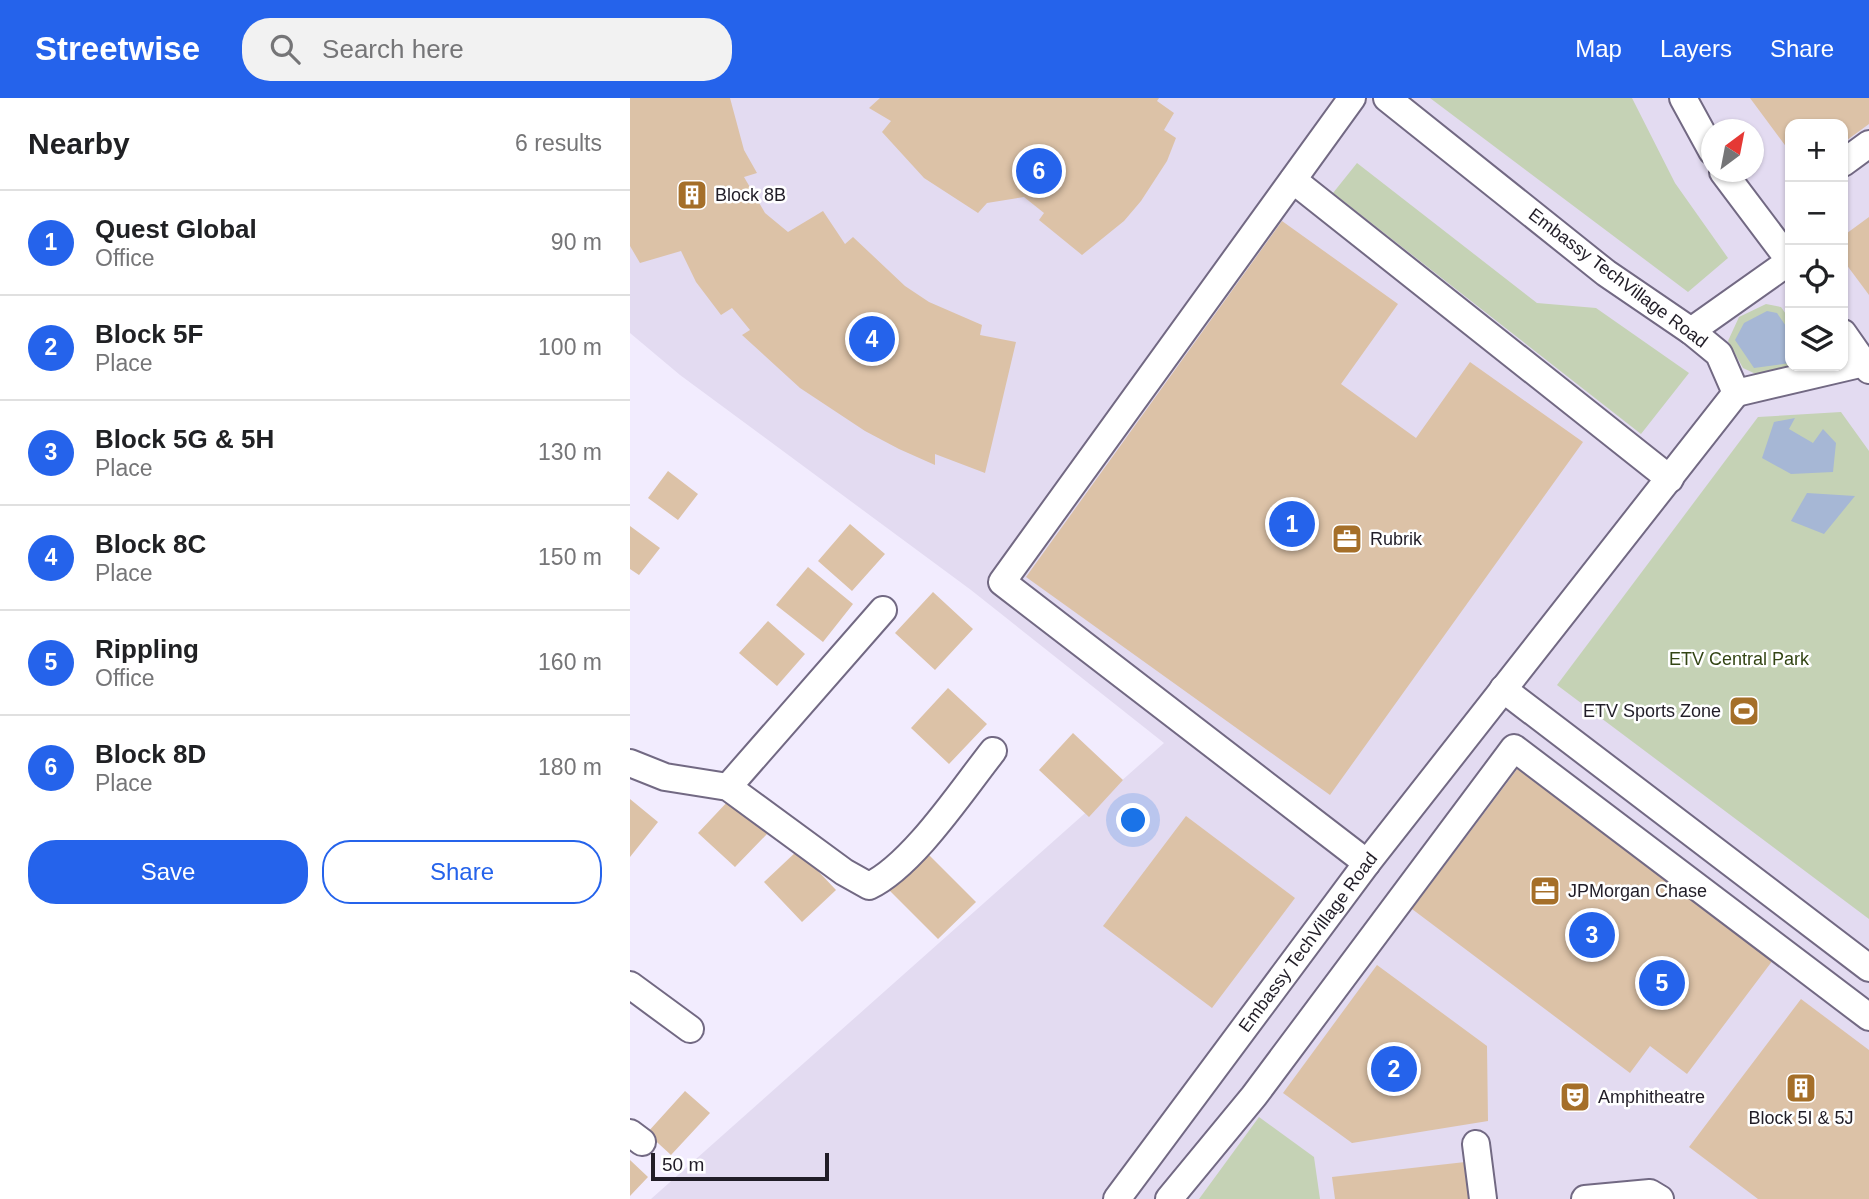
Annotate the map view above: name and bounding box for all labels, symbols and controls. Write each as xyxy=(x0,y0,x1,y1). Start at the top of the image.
search box xyxy=(242,18,732,81)
text: Streetwise xyxy=(35,30,200,67)
icon: search xyxy=(266,30,304,68)
text: Search here xyxy=(322,34,464,64)
text: Map xyxy=(1575,35,1622,62)
text: Layers xyxy=(1660,35,1732,62)
text: Share xyxy=(1770,35,1834,62)
north arrow xyxy=(1701,119,1764,182)
map controls xyxy=(1785,119,1848,371)
button: + xyxy=(1785,119,1848,182)
text: Nearby xyxy=(28,127,130,160)
text: 6 results xyxy=(515,130,602,156)
pin: 6 xyxy=(1016,145,1062,197)
building icon: Block 8B xyxy=(675,178,709,212)
button: − xyxy=(1785,182,1848,245)
place label: Block 8B xyxy=(715,185,786,205)
street label: Embassy TechVillage Road xyxy=(1525,204,1711,352)
text: Quest Global xyxy=(95,214,257,244)
text: 1 xyxy=(45,229,57,255)
text: 90 m xyxy=(551,229,602,255)
text: Office xyxy=(95,245,155,271)
button: locate xyxy=(1785,245,1848,308)
button: layers xyxy=(1785,308,1848,371)
pin: 4 xyxy=(849,313,895,365)
text: Block 5F xyxy=(95,319,203,349)
text: 2 xyxy=(45,334,57,360)
text: 100 m xyxy=(538,334,602,360)
text: Place xyxy=(95,350,153,376)
text: Block 5G & 5H xyxy=(95,424,274,454)
text: 3 xyxy=(45,439,57,465)
text: 130 m xyxy=(538,439,602,465)
text: Place xyxy=(95,455,153,481)
pin: 1 xyxy=(1269,498,1315,550)
office icon: Rubrik xyxy=(1330,522,1364,556)
text: Block 8C xyxy=(95,529,206,559)
place label: Rubrik xyxy=(1370,529,1423,549)
text: 4 xyxy=(45,544,57,570)
text: 150 m xyxy=(538,544,602,570)
text: Place xyxy=(95,560,153,586)
text: Rippling xyxy=(95,634,199,664)
text: 5 xyxy=(45,649,57,675)
text: 160 m xyxy=(538,649,602,675)
park label: ETV Central Park xyxy=(1669,649,1810,669)
text: Office xyxy=(95,665,155,691)
sports icon: ETV Sports Zone xyxy=(1727,694,1761,728)
place label: ETV Sports Zone xyxy=(1583,701,1721,721)
text: Block 8D xyxy=(95,739,206,769)
text: 6 xyxy=(45,754,57,780)
text: 180 m xyxy=(538,754,602,780)
text: Place xyxy=(95,770,153,796)
your location xyxy=(1116,803,1150,837)
button: Save xyxy=(28,840,308,904)
button: Share xyxy=(322,840,602,904)
street label: Embassy TechVillage Road xyxy=(1235,849,1381,1036)
office icon: JPMorgan Chase xyxy=(1528,874,1562,908)
place label: JPMorgan Chase xyxy=(1568,881,1707,901)
pin: 3 xyxy=(1569,909,1615,961)
pin: 5 xyxy=(1639,957,1685,1009)
pin: 2 xyxy=(1371,1043,1417,1095)
building icon: Block 5I & 5J xyxy=(1784,1071,1818,1105)
theatre icon: Amphitheatre xyxy=(1558,1080,1592,1114)
place label: Amphitheatre xyxy=(1598,1087,1705,1107)
place label: Block 5I & 5J xyxy=(1748,1108,1854,1128)
scale bar xyxy=(651,1150,830,1182)
text: 50 m xyxy=(662,1154,704,1175)

